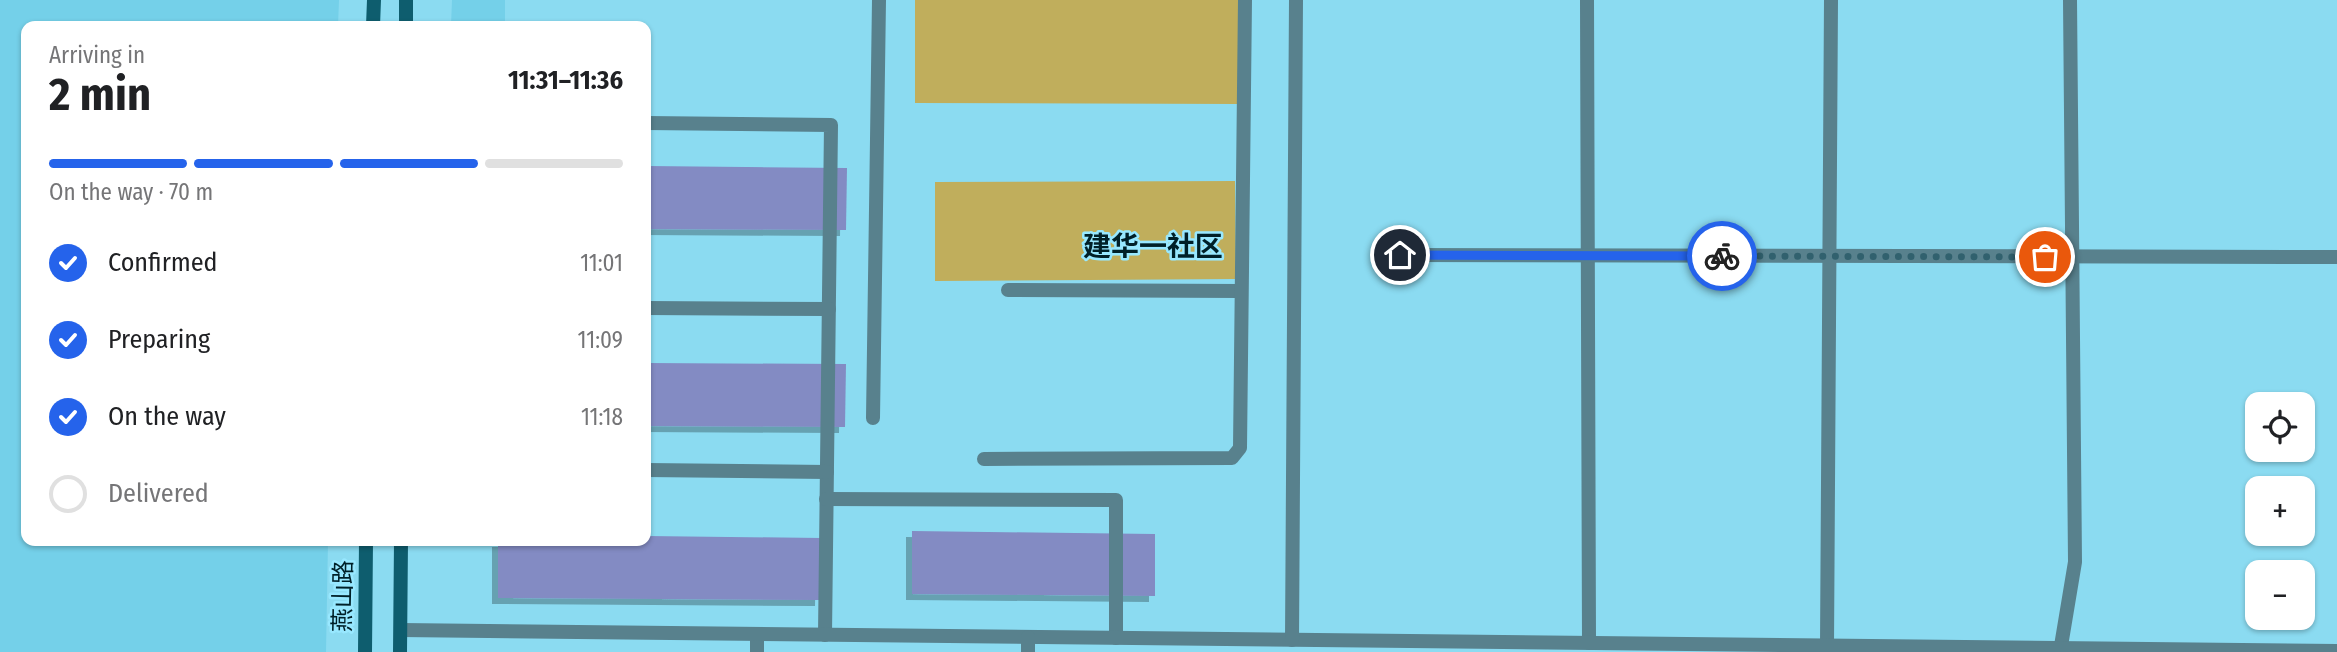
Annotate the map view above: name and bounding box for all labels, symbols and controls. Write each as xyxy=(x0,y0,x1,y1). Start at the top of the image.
text: Arriving in xyxy=(49,41,145,69)
text: 11:31–11:36 xyxy=(508,65,623,96)
text: 2 min xyxy=(49,67,151,122)
text: On the way · 70 m xyxy=(49,178,213,206)
courier xyxy=(1687,221,1757,291)
pin xyxy=(1370,225,1430,285)
pin xyxy=(2015,227,2075,287)
district label: 建华一社区 xyxy=(1083,230,1223,263)
icon: home xyxy=(1381,236,1419,274)
icon: bike xyxy=(1703,237,1741,275)
icon: bag xyxy=(2026,238,2064,276)
icon: check xyxy=(49,244,87,282)
text: Confirmed xyxy=(108,247,218,278)
text: 11:01 xyxy=(580,249,623,277)
icon: check xyxy=(49,321,87,359)
text: Preparing xyxy=(108,324,210,355)
text: 11:09 xyxy=(578,326,623,354)
map controls xyxy=(2245,392,2315,630)
button: locate xyxy=(2245,392,2315,462)
icon: check xyxy=(49,398,87,436)
text: On the way xyxy=(108,401,226,432)
text: 11:18 xyxy=(581,403,623,431)
button: + xyxy=(2245,476,2315,546)
text: Delivered xyxy=(108,478,209,509)
street label: 燕山路 xyxy=(328,560,358,632)
button: − xyxy=(2245,560,2315,630)

